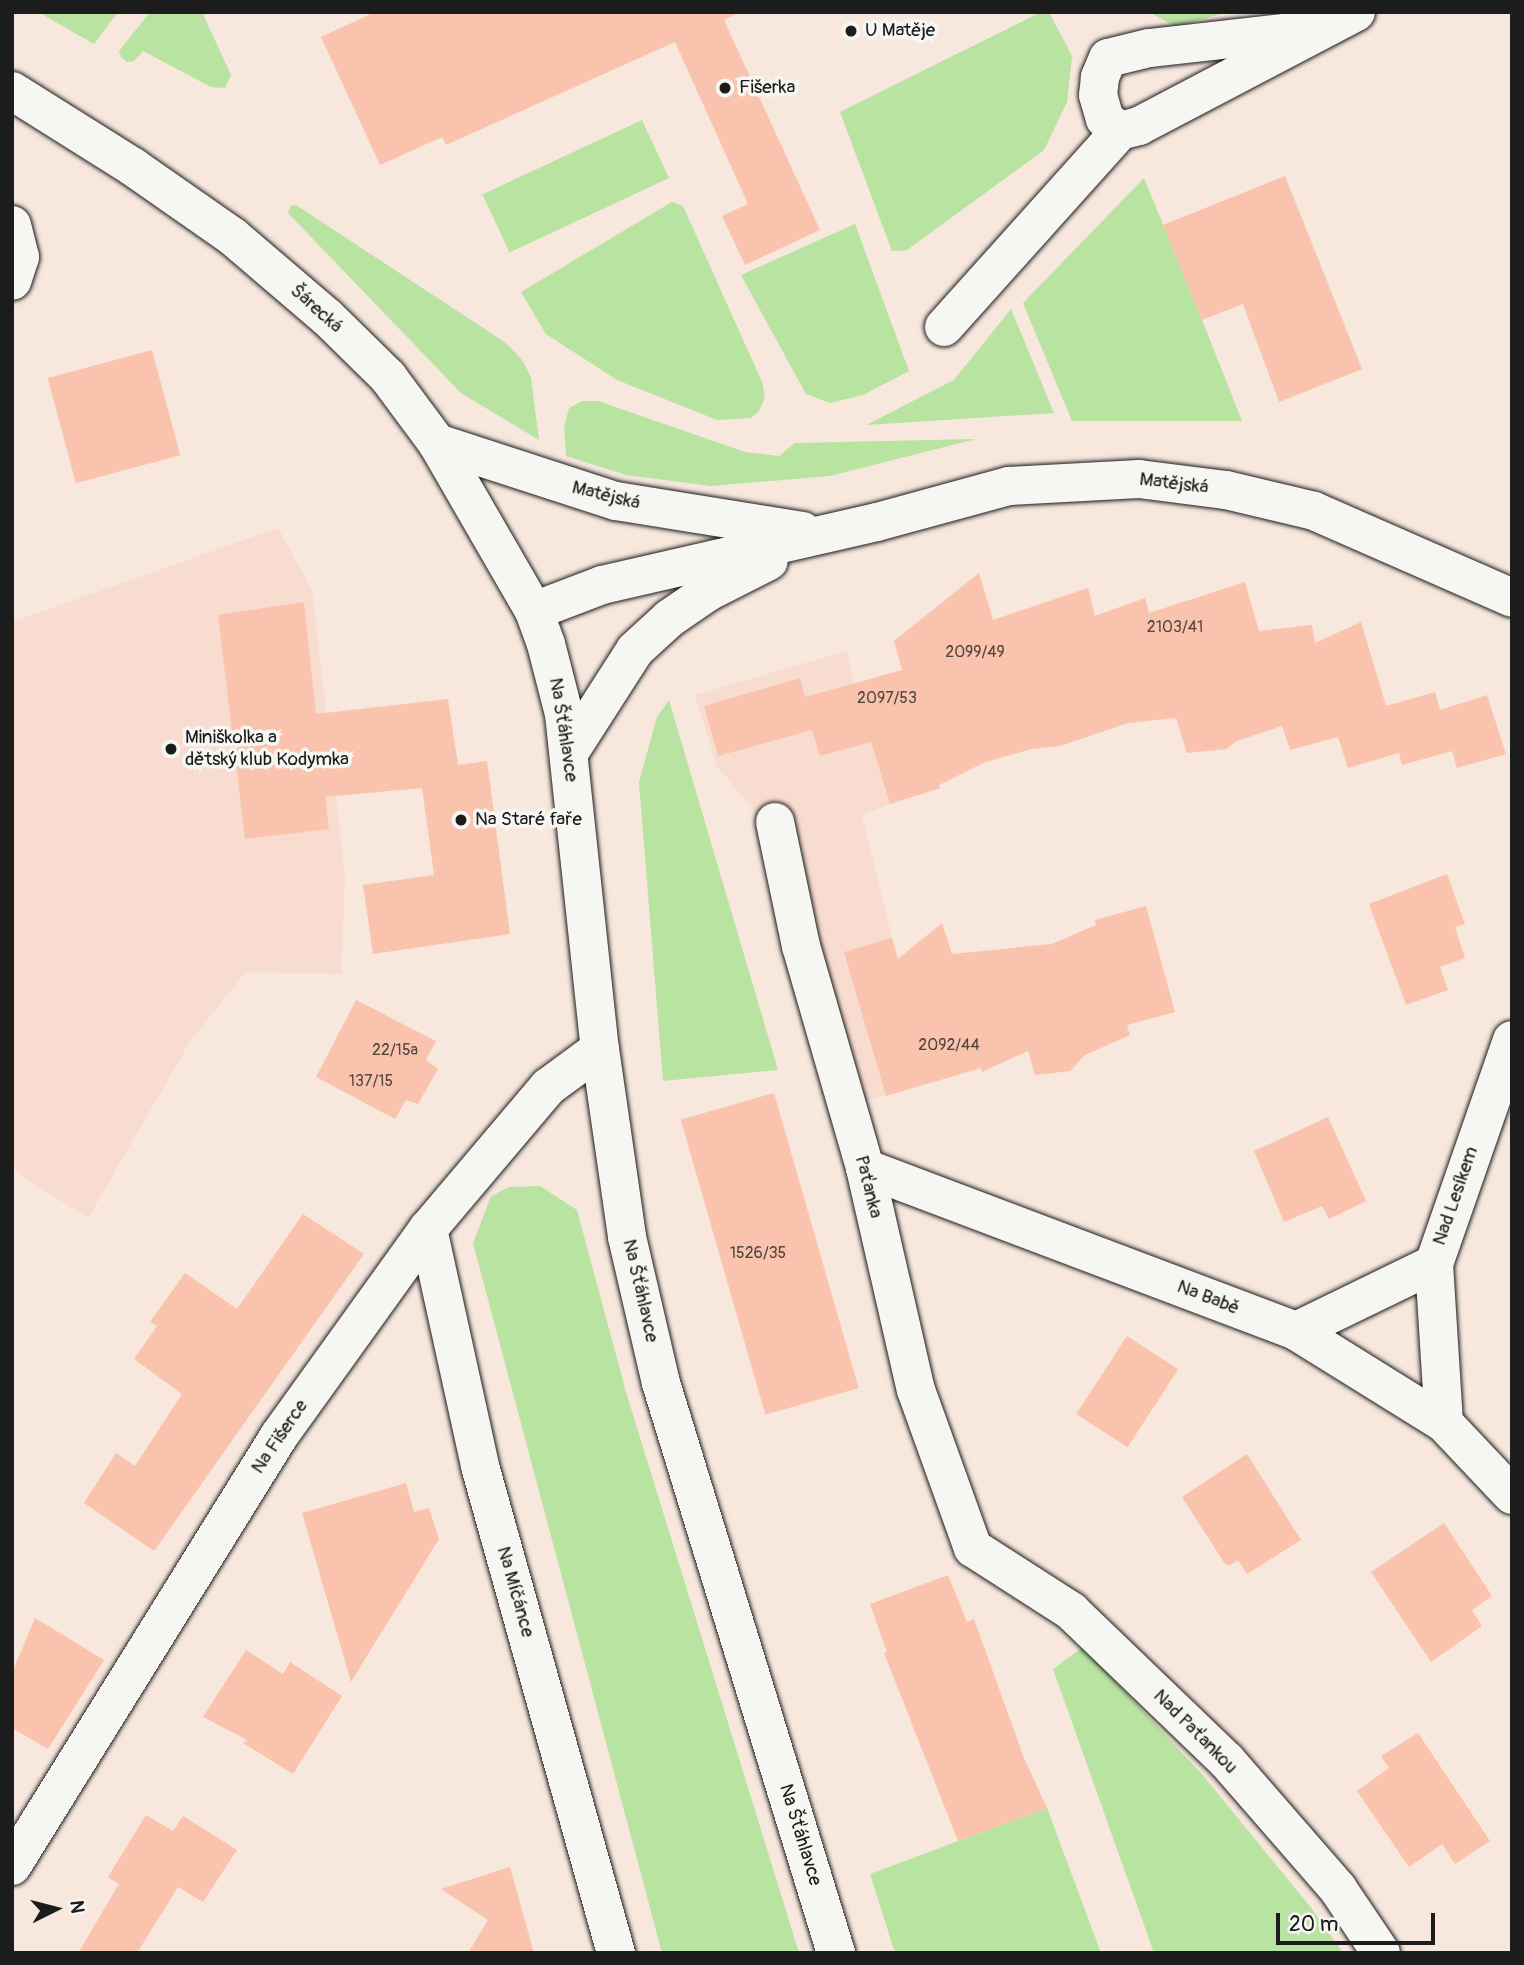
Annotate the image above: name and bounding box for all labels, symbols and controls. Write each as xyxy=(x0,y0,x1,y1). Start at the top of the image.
place label: U Matěje xyxy=(865,20,935,42)
marker: U Matěje xyxy=(843,23,859,39)
place label: Fišerka xyxy=(739,77,795,99)
marker: Fišerka xyxy=(717,80,733,96)
street label: Šárecká xyxy=(285,280,347,338)
street label: Matějská xyxy=(1138,468,1210,500)
street label: Matějská xyxy=(570,477,642,515)
house number: 2103/41 xyxy=(1147,617,1203,637)
house number: 2099/49 xyxy=(945,642,1005,662)
street label: Na Šťáhlavce xyxy=(544,676,582,784)
house number: 2097/53 xyxy=(857,688,917,708)
place label: Miniškolka a dětský klub Kodymka xyxy=(185,727,349,771)
marker: Miniškolka a dětský klub Kodymka xyxy=(163,741,179,757)
place label: Na Staré faře xyxy=(475,809,582,831)
marker: Na Staré faře xyxy=(453,812,469,828)
house number: 2092/44 xyxy=(918,1035,980,1055)
house number: 22/15a xyxy=(372,1040,418,1060)
house number: 137/15 xyxy=(349,1071,393,1091)
street label: Nad Lesíkem xyxy=(1428,1144,1484,1248)
street label: Paťanka xyxy=(849,1153,887,1221)
street label: Na Šťáhlavce xyxy=(617,1237,663,1345)
house number: 1526/35 xyxy=(730,1243,786,1263)
street label: Na Babě xyxy=(1174,1276,1242,1320)
street label: Na Fišerce xyxy=(247,1396,313,1478)
street label: Na Míčánce xyxy=(491,1544,539,1640)
street label: Nad Paťankou xyxy=(1148,1685,1242,1779)
street label: Na Šťáhlavce xyxy=(774,1781,826,1889)
north arrow xyxy=(21,1874,91,1944)
scale bar xyxy=(1279,1898,1438,1942)
text: N xyxy=(64,1899,89,1914)
text: 20 m xyxy=(1289,1911,1338,1938)

